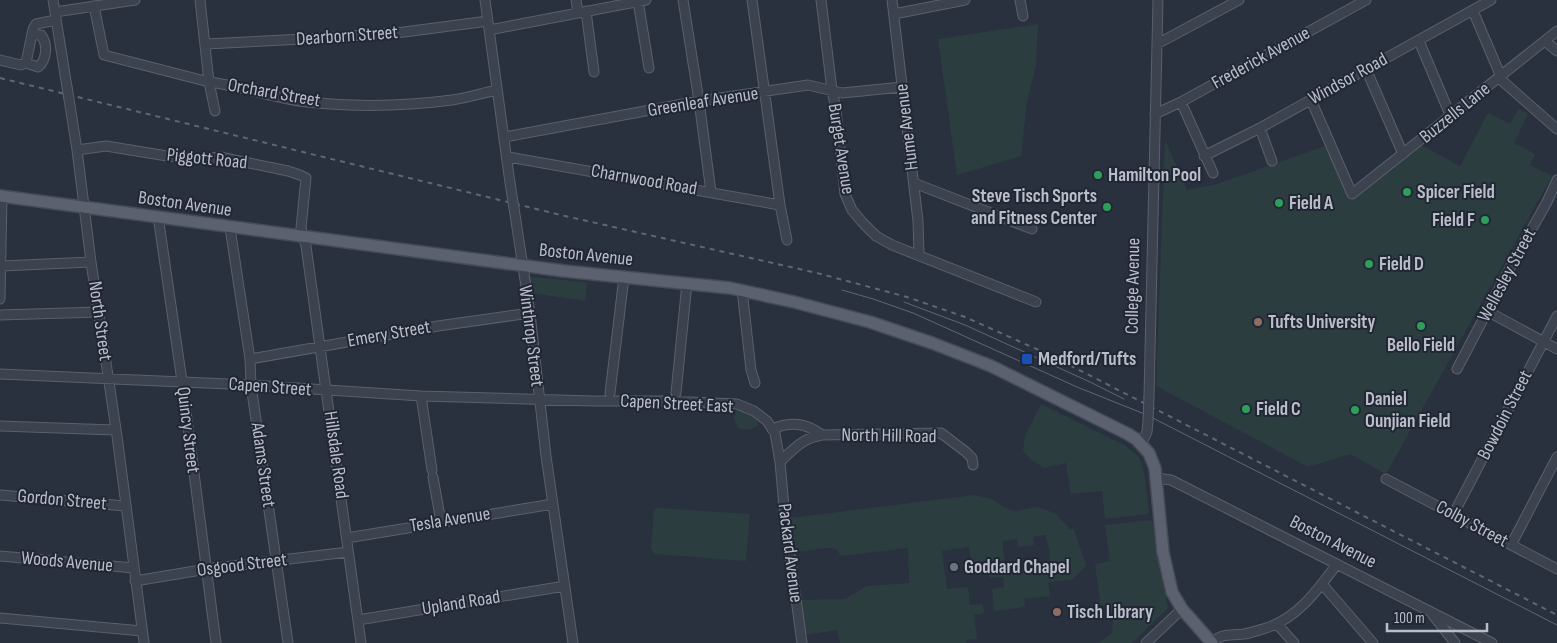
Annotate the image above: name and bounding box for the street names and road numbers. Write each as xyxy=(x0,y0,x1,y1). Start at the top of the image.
street label: Dearborn Street xyxy=(295,21,399,51)
street label: Frederick Avenue xyxy=(1208,22,1314,94)
street label: Windsor Road xyxy=(1304,48,1392,110)
street label: Orchard Street xyxy=(226,74,322,112)
street label: Buzzells Lane xyxy=(1415,77,1495,149)
street label: Greenleaf Avenue xyxy=(646,82,760,122)
street label: Hume Avenue xyxy=(890,82,924,172)
street label: Burget Avenue xyxy=(822,102,860,196)
street label: Piggott Road xyxy=(166,143,248,175)
street label: Charnwood Road xyxy=(589,159,699,201)
street label: Boston Avenue xyxy=(137,186,233,222)
street label: Wellesley Street xyxy=(1473,224,1541,326)
street label: College Avenue xyxy=(1121,238,1145,334)
street label: Boston Avenue xyxy=(538,239,634,271)
street label: North Street xyxy=(83,280,117,363)
street label: Winthrop Street xyxy=(513,284,549,388)
street label: Emery Street xyxy=(346,315,432,353)
street label: Bowdoin Street xyxy=(1473,366,1537,464)
street label: Capen Street xyxy=(228,373,312,401)
street label: Quincy Street xyxy=(171,385,205,475)
street label: Capen Street East xyxy=(620,390,734,418)
street label: Hillsdale Road xyxy=(318,410,354,500)
street label: Adams Street xyxy=(246,420,280,509)
street label: North Hill Road xyxy=(841,424,937,448)
street label: Gordon Street xyxy=(16,485,108,515)
street label: Colby Street xyxy=(1432,495,1512,553)
street label: Tesla Avenue xyxy=(408,502,492,538)
street label: Packard Avenue xyxy=(773,502,807,604)
street label: Boston Avenue xyxy=(1286,510,1380,574)
street label: Woods Avenue xyxy=(20,547,114,577)
street label: Osgood Street xyxy=(196,548,288,582)
street label: Upland Road xyxy=(420,585,502,621)

